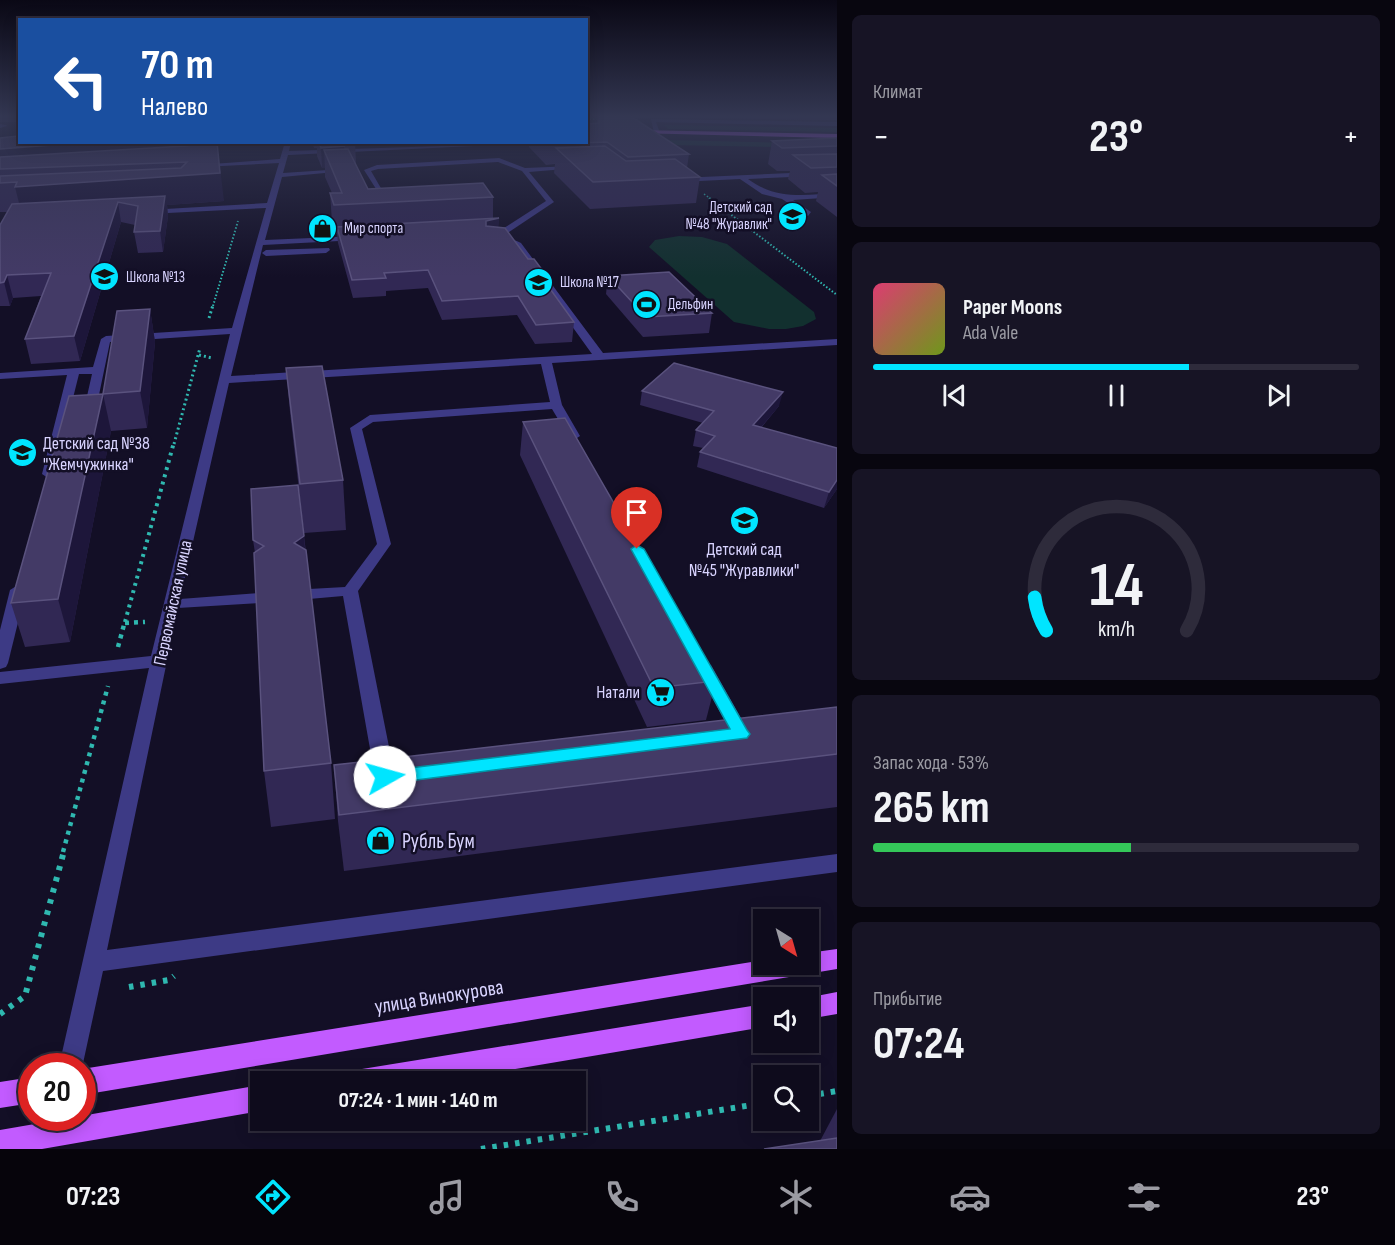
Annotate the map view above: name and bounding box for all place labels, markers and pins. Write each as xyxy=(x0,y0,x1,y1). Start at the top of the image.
place label: Детский сад №48 "Журавлик" xyxy=(686,198,773,234)
school or university icon: Детский сад №48 "Журавлик" xyxy=(777,200,809,232)
shop icon: Мир спорта xyxy=(307,212,339,244)
place label: Мир спорта xyxy=(344,219,403,238)
school or university icon: Школа №13 xyxy=(89,261,121,293)
school or university icon: Школа №17 xyxy=(523,266,555,298)
place label: Школа №13 xyxy=(126,268,185,287)
place label: Школа №17 xyxy=(560,273,619,292)
sports icon: Дельфин xyxy=(631,288,663,320)
place label: Дельфин xyxy=(668,295,713,314)
place label: Детский сад №38 "Жемчужинка" xyxy=(43,433,150,475)
school or university icon: Детский сад №38 "Жемчужинка" xyxy=(6,437,38,469)
pin xyxy=(611,487,662,549)
school or university icon: Детский сад №45 "Журавлики" xyxy=(728,504,760,536)
place label: Детский сад №45 "Журавлики" xyxy=(689,539,799,581)
supermarket icon: Натали xyxy=(645,676,677,708)
place label: Натали xyxy=(596,682,640,703)
shop icon: Рубль Бум xyxy=(365,825,397,857)
place label: Рубль Бум xyxy=(402,829,475,854)

